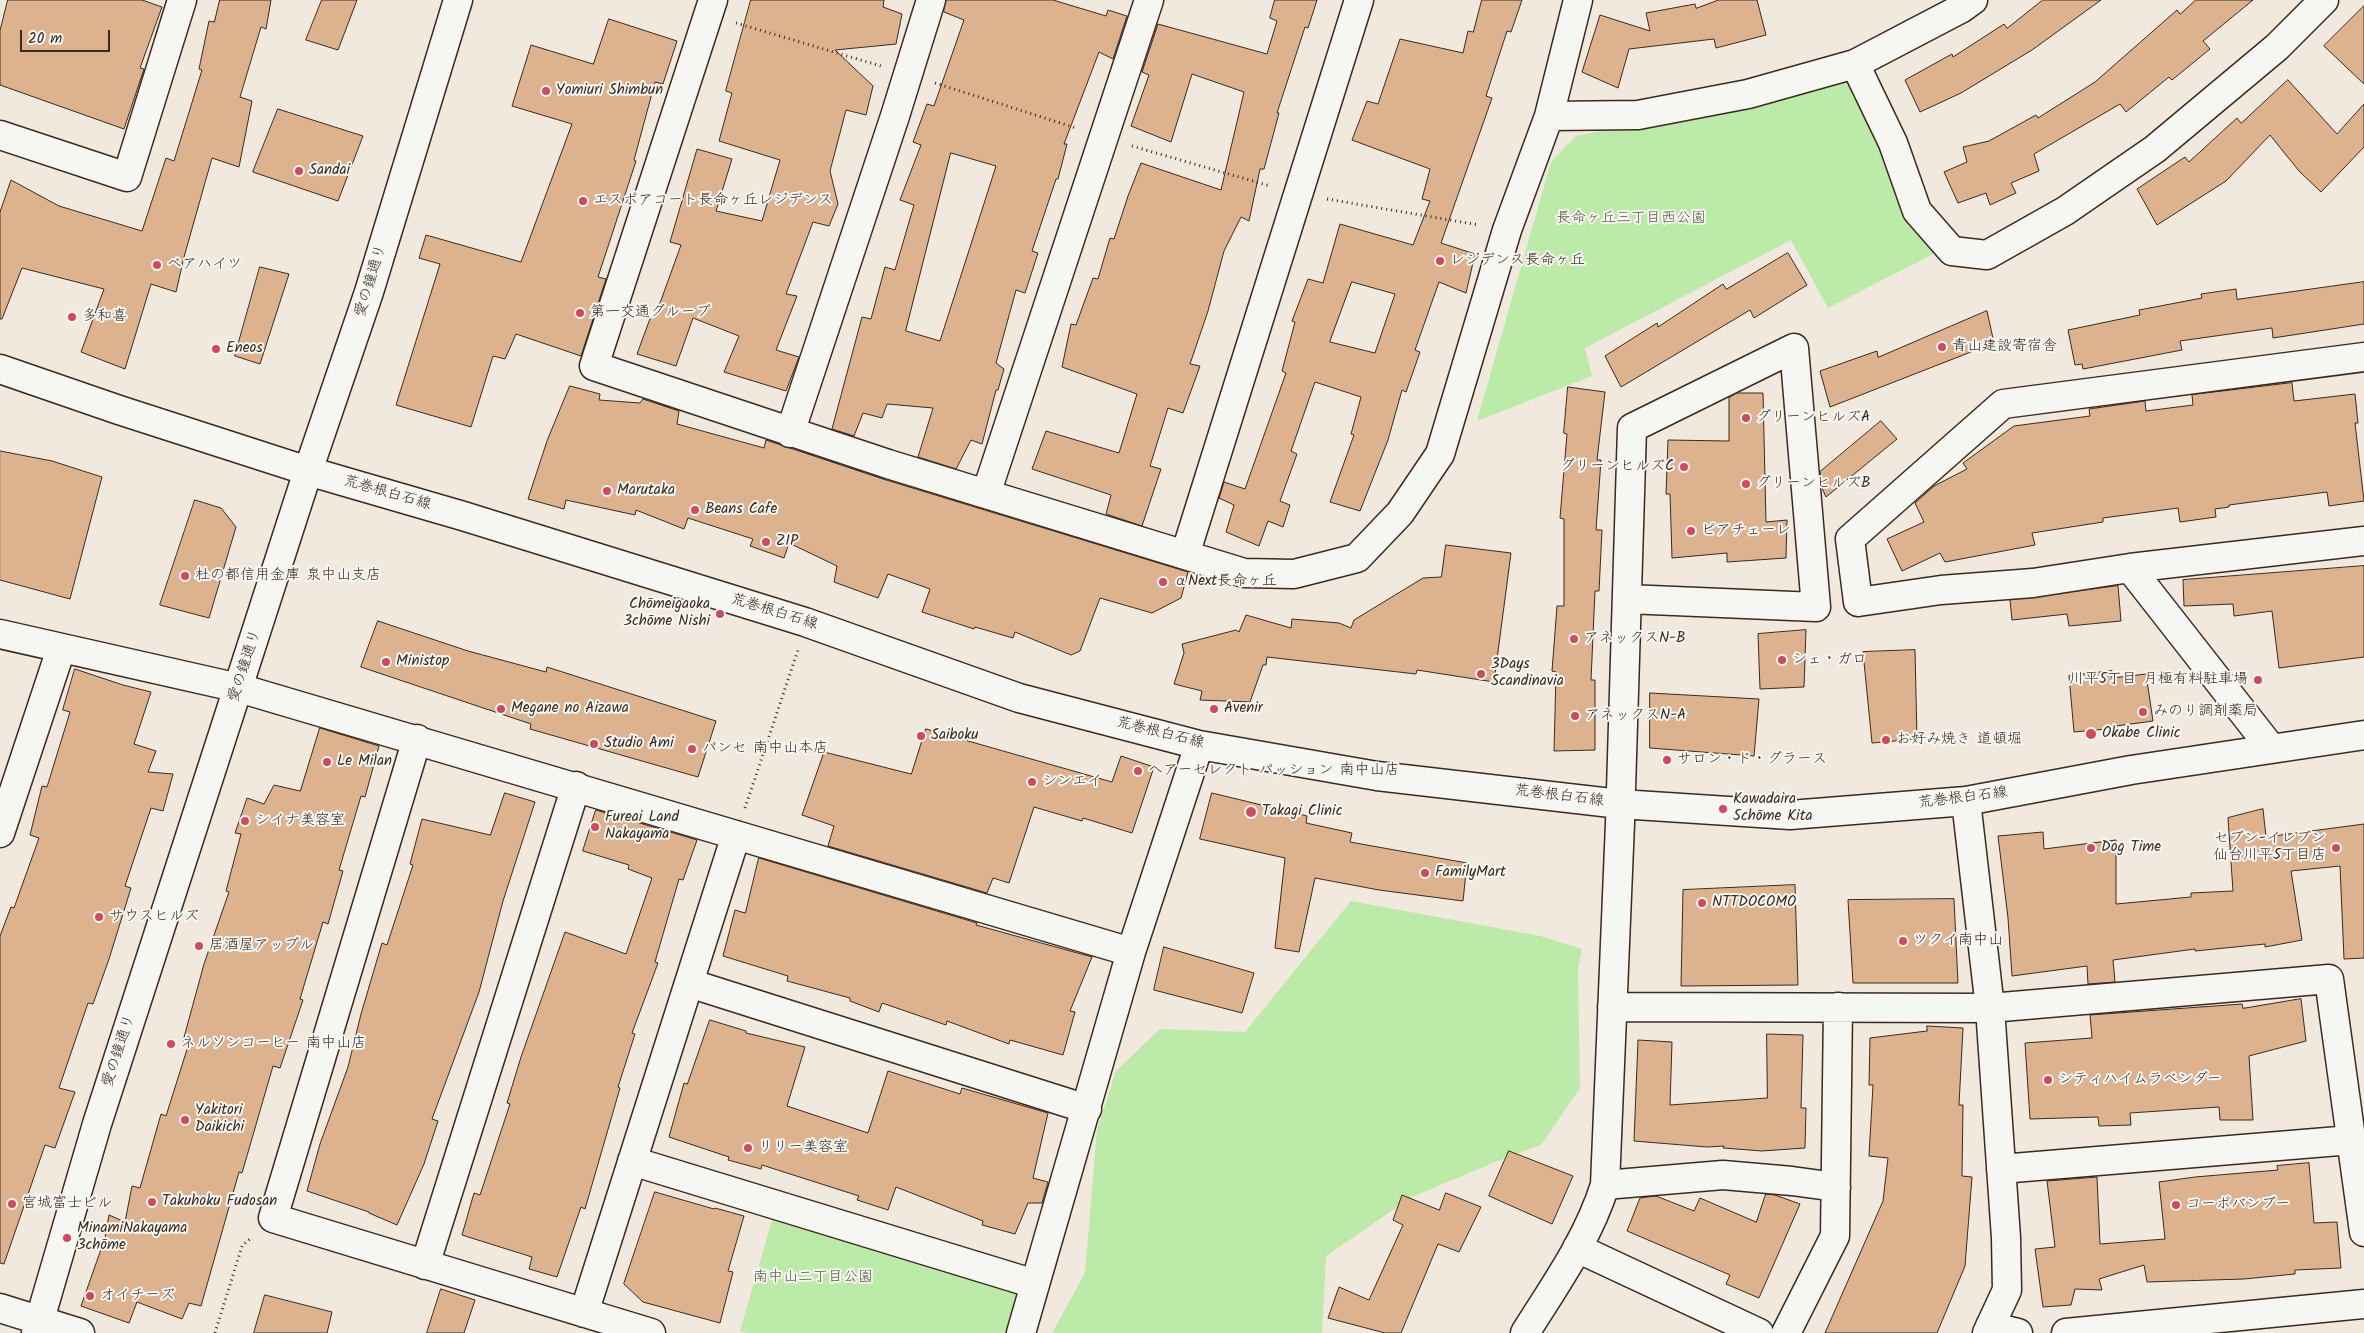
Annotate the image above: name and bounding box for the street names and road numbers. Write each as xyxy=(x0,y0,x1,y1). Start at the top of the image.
street label: 愛の鐘通り xyxy=(352,243,392,319)
street label: 荒巻根白石線 xyxy=(341,473,433,515)
street label: 荒巻根白石線 xyxy=(728,591,820,635)
street label: 愛の鐘通り xyxy=(226,628,266,704)
street label: 荒巻根白石線 xyxy=(1114,714,1206,754)
street label: 荒巻根白石線 xyxy=(1513,783,1605,811)
street label: 荒巻根白石線 xyxy=(1917,785,2009,813)
street label: 愛の鐘通り xyxy=(100,1013,140,1089)

